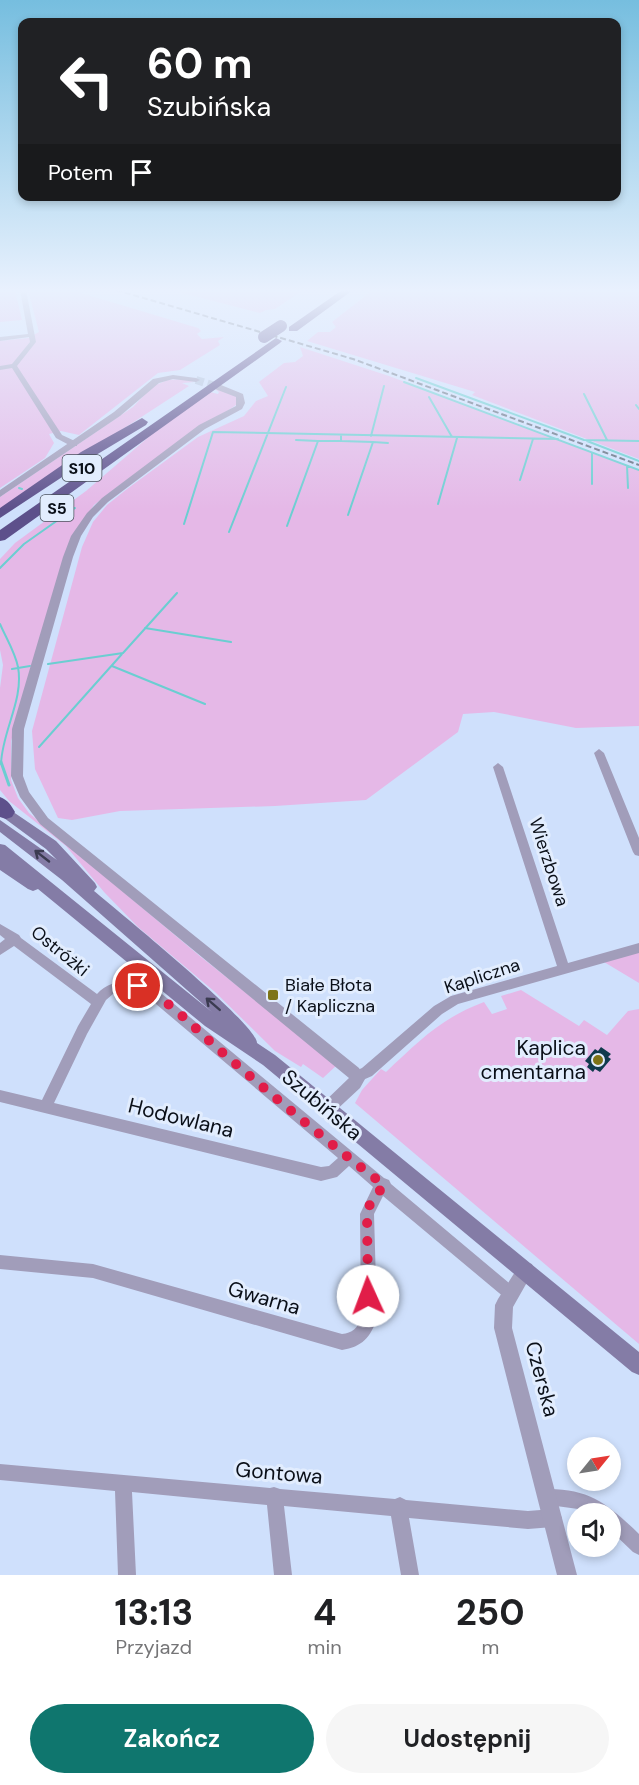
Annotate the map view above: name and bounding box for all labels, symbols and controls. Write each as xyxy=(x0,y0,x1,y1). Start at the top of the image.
text: 60 m xyxy=(147,36,253,91)
icon: left xyxy=(48,42,126,120)
text: Szubińska xyxy=(147,89,271,124)
icon: arrive xyxy=(125,156,158,189)
text: Potem xyxy=(48,158,113,187)
road number: S10 xyxy=(62,455,101,481)
road number: S5 xyxy=(40,495,74,521)
street label: Wierzbowa xyxy=(523,815,575,909)
one-way arrow xyxy=(34,850,50,863)
street label: Ostróżki xyxy=(26,920,94,982)
street label: Kapliczna xyxy=(441,953,523,999)
pin xyxy=(112,960,163,1011)
icon: arrive xyxy=(121,969,154,1002)
place label: Białe Błota / Kapliczna xyxy=(285,973,375,1018)
marker: Białe Błota / Kapliczna xyxy=(266,988,280,1002)
one-way arrow xyxy=(206,997,221,1011)
place label: Kaplica cmentarna xyxy=(480,1034,586,1086)
marker: Kaplica cmentarna xyxy=(591,1053,605,1067)
street label: Szubińska xyxy=(276,1063,368,1147)
street label: Hodowlana xyxy=(125,1091,237,1145)
position arrow xyxy=(336,1264,400,1328)
street label: Gwarna xyxy=(224,1274,304,1322)
street label: Czerska xyxy=(519,1338,565,1420)
north arrow xyxy=(567,1437,621,1491)
map controls xyxy=(567,1437,621,1557)
street label: Gontowa xyxy=(234,1455,324,1491)
button: sound xyxy=(567,1503,621,1557)
text: 13:13 xyxy=(114,1589,193,1636)
text: 4 xyxy=(313,1589,336,1636)
text: 250 xyxy=(456,1589,525,1636)
text: Przyjazd xyxy=(115,1634,192,1660)
text: min xyxy=(308,1634,342,1660)
text: m xyxy=(481,1634,499,1660)
button: Zakończ xyxy=(30,1704,314,1773)
button: Udostępnij xyxy=(326,1704,609,1773)

